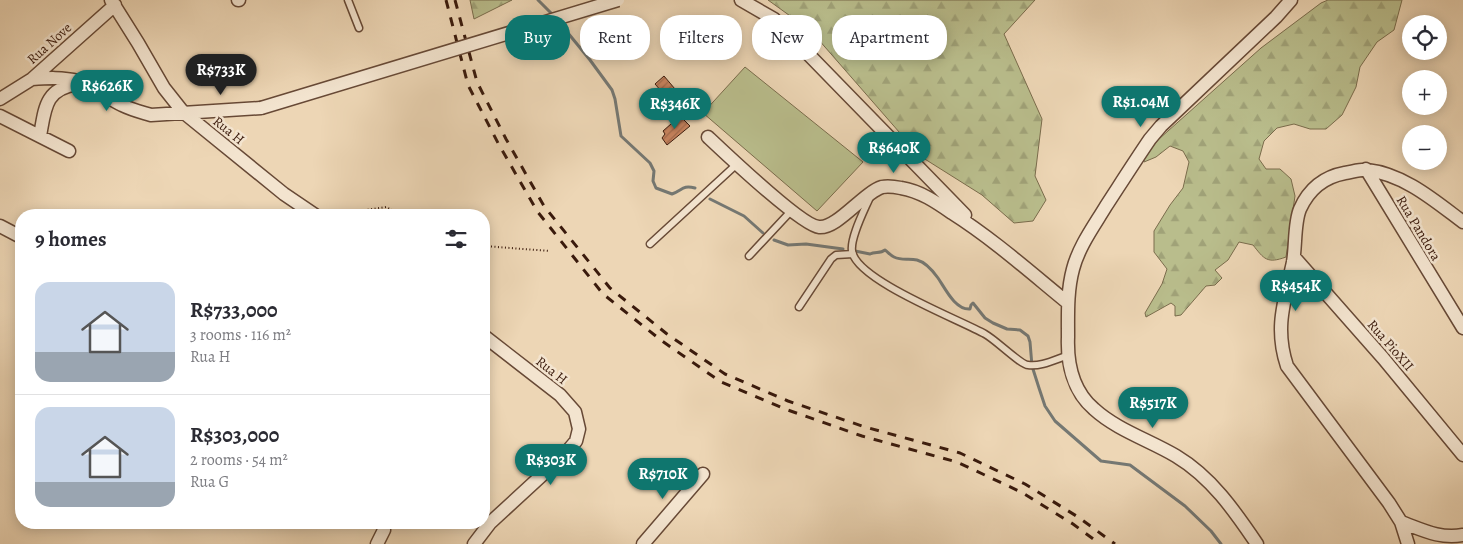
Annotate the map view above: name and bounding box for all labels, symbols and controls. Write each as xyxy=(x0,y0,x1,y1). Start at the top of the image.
chip: Buy xyxy=(505,15,570,60)
chip: Rent xyxy=(580,15,650,60)
chip: Filters xyxy=(660,15,742,60)
chip: New xyxy=(752,15,822,60)
chip: Apartment xyxy=(832,15,947,60)
map controls xyxy=(1402,15,1447,170)
button: locate xyxy=(1402,15,1447,60)
street label: Rua Nove xyxy=(23,18,76,68)
pin: R$733K xyxy=(180,54,262,96)
text: R$733K xyxy=(197,59,245,81)
pin: R$626K xyxy=(66,70,148,112)
button: + xyxy=(1402,70,1447,115)
text: R$626K xyxy=(82,75,132,97)
pin: R$1.04M xyxy=(1095,86,1187,128)
pin: R$346K xyxy=(634,88,716,130)
text: R$1.04M xyxy=(1113,91,1169,113)
text: R$346K xyxy=(650,93,700,115)
street label: Rua H xyxy=(209,112,248,149)
button: − xyxy=(1402,125,1447,170)
pin: R$640K xyxy=(853,132,935,174)
text: R$640K xyxy=(868,137,920,159)
street label: Rua Pandora xyxy=(1392,192,1446,265)
text: 9 homes xyxy=(35,225,106,253)
icon: filters xyxy=(442,225,470,253)
pin: R$454K xyxy=(1255,270,1337,312)
text: R$454K xyxy=(1271,275,1321,297)
text: R$733,000 xyxy=(190,296,278,324)
icon: home xyxy=(75,302,135,362)
street label: Rua PioXII xyxy=(1363,316,1418,375)
text: 3 rooms · 116 m² xyxy=(190,324,291,346)
text: Rua H xyxy=(190,346,231,368)
street label: Rua H xyxy=(532,352,572,389)
pin: R$517K xyxy=(1112,386,1194,429)
text: R$517K xyxy=(1129,392,1177,414)
text: R$303,000 xyxy=(190,421,279,449)
icon: home xyxy=(75,427,135,487)
pin: R$303K xyxy=(510,444,592,486)
text: 2 rooms · 54 m² xyxy=(190,449,288,471)
text: R$303K xyxy=(526,449,576,471)
pin: R$710K xyxy=(622,458,704,500)
text: R$710K xyxy=(639,463,687,485)
text: Rua G xyxy=(190,471,229,493)

